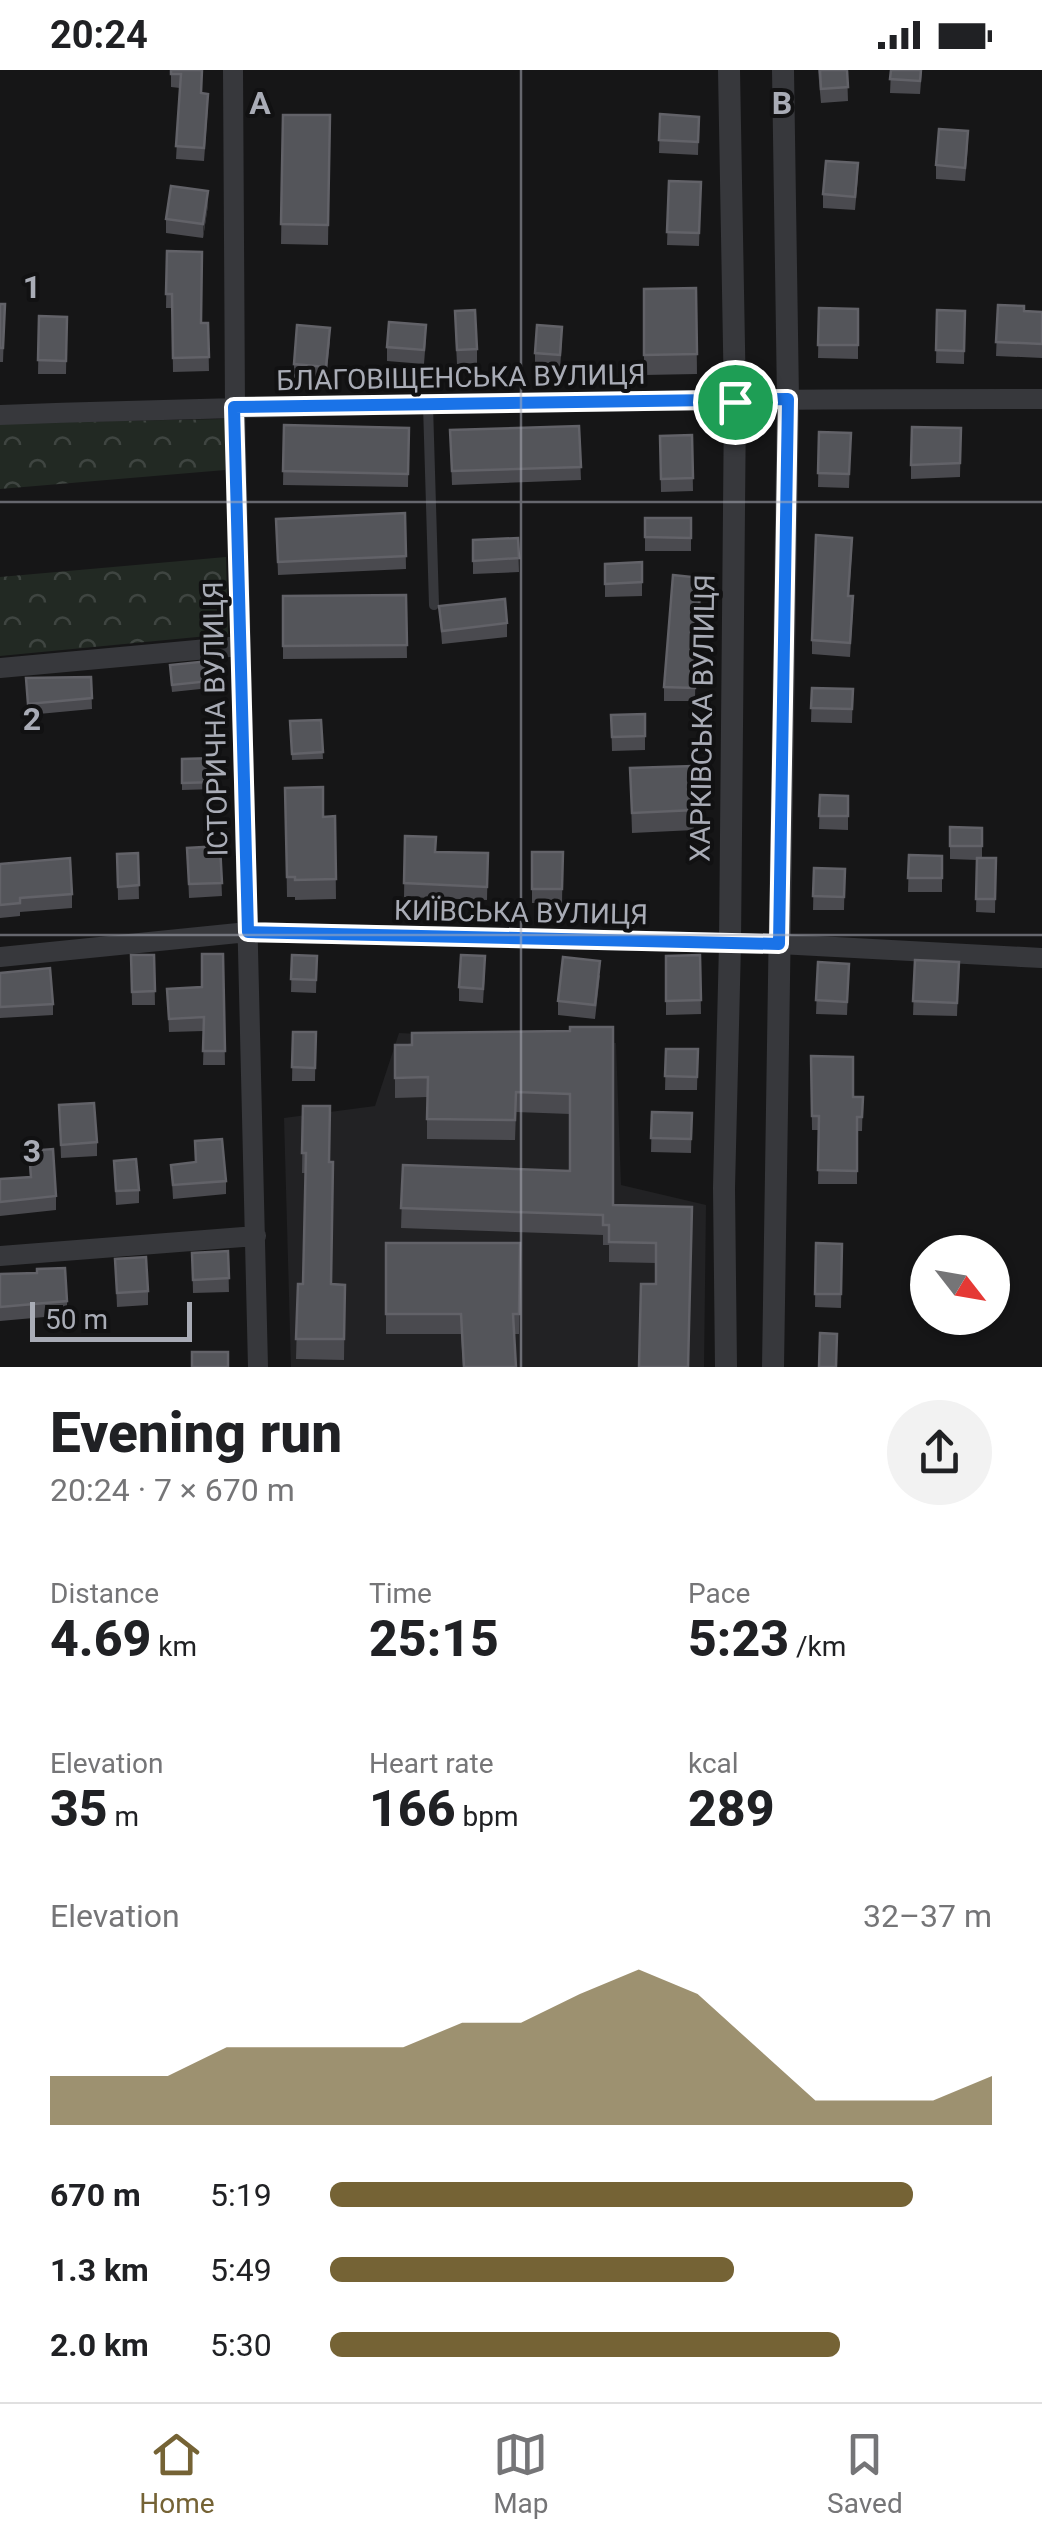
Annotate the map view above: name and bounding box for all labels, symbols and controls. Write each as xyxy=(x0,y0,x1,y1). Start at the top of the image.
text: 20:24 xyxy=(50,13,148,57)
text: A xyxy=(249,84,271,122)
text: B xyxy=(772,84,792,122)
text: 1 xyxy=(23,268,41,306)
street label: БЛАГОВІЩЕНСЬКА ВУЛИЦЯ xyxy=(276,358,646,397)
pin xyxy=(693,360,778,445)
icon: arrive xyxy=(708,375,763,430)
street label: ХАРКІВСЬКА ВУЛИЦЯ xyxy=(683,574,722,862)
street label: ІСТОРИЧНА ВУЛИЦЯ xyxy=(197,581,234,857)
text: 2 xyxy=(23,700,41,738)
street label: КИЇВСЬКА ВУЛИЦЯ xyxy=(394,894,648,931)
text: 3 xyxy=(23,1132,41,1170)
north arrow xyxy=(910,1235,1010,1335)
map controls xyxy=(910,1235,1010,1335)
scale bar xyxy=(30,1297,192,1342)
text: 50 m xyxy=(45,1303,108,1336)
button: share xyxy=(887,1400,992,1505)
text: Evening run xyxy=(50,1401,342,1465)
text: 20:24 · 7 × 670 m xyxy=(50,1471,295,1509)
text: Distance xyxy=(50,1577,159,1610)
text: Time xyxy=(369,1577,432,1610)
text: Pace xyxy=(688,1577,750,1610)
text: 4.69 xyxy=(50,1610,151,1668)
text: 25:15 xyxy=(369,1610,499,1668)
text: 5:23 xyxy=(688,1610,789,1668)
text: km xyxy=(151,1630,197,1663)
text: /km xyxy=(789,1630,846,1663)
text: Elevation xyxy=(50,1747,163,1780)
text: Heart rate xyxy=(369,1747,494,1780)
text: kcal xyxy=(688,1747,739,1780)
text: 35 xyxy=(50,1780,108,1838)
text: 166 xyxy=(369,1780,456,1838)
text: 289 xyxy=(688,1780,775,1838)
text: m xyxy=(108,1800,139,1833)
text: bpm xyxy=(456,1800,518,1833)
text: Elevation xyxy=(50,1897,180,1935)
text: 32–37 m xyxy=(863,1897,992,1935)
text: 670 m xyxy=(50,2176,141,2214)
text: 5:19 xyxy=(210,2176,272,2214)
text: 1.3 km xyxy=(50,2251,149,2289)
text: 5:49 xyxy=(210,2251,272,2289)
text: 2.0 km xyxy=(50,2326,149,2364)
text: 5:30 xyxy=(210,2326,272,2364)
tab: Home xyxy=(139,2427,215,2520)
tab: Map xyxy=(493,2427,549,2520)
tab: Saved xyxy=(827,2427,903,2520)

